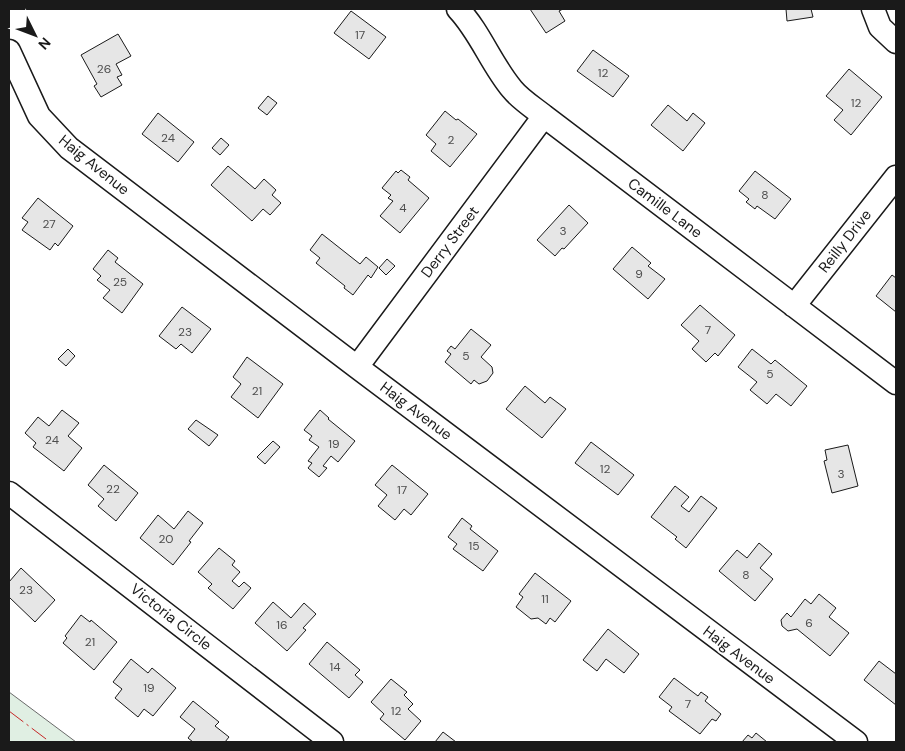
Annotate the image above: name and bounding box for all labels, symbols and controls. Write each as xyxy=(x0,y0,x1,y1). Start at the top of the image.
north arrow xyxy=(10,10,60,60)
house number: 17 xyxy=(355,27,365,43)
text: N xyxy=(35,34,55,54)
house number: 26 xyxy=(97,61,111,77)
house number: 12 xyxy=(598,65,608,81)
house number: 12 xyxy=(851,95,861,111)
street label: Haig Avenue xyxy=(55,130,133,200)
house number: 24 xyxy=(161,130,175,146)
house number: 2 xyxy=(448,132,455,148)
street label: Camille Lane xyxy=(624,173,706,243)
house number: 8 xyxy=(761,187,769,203)
house number: 4 xyxy=(399,200,407,216)
street label: Derry Street xyxy=(417,202,484,282)
street label: Reilly Drive xyxy=(814,205,876,277)
house number: 27 xyxy=(42,216,56,232)
house number: 3 xyxy=(559,223,567,239)
house number: 9 xyxy=(635,266,643,282)
house number: 25 xyxy=(113,274,127,290)
house number: 7 xyxy=(705,322,711,338)
house number: 23 xyxy=(178,324,192,340)
house number: 5 xyxy=(462,348,470,364)
house number: 5 xyxy=(766,366,774,382)
street label: Haig Avenue xyxy=(376,377,456,445)
house number: 21 xyxy=(252,383,262,399)
house number: 24 xyxy=(45,432,59,448)
house number: 19 xyxy=(328,436,340,452)
house number: 12 xyxy=(600,461,610,477)
house number: 3 xyxy=(837,466,845,482)
house number: 22 xyxy=(106,481,120,497)
house number: 17 xyxy=(397,482,407,498)
house number: 20 xyxy=(158,531,174,547)
house number: 15 xyxy=(468,538,480,554)
house number: 8 xyxy=(742,567,750,583)
street label: Victoria Circle xyxy=(126,579,216,655)
house number: 23 xyxy=(19,582,33,598)
house number: 11 xyxy=(541,591,549,607)
house number: 6 xyxy=(805,615,813,631)
house number: 16 xyxy=(276,617,288,633)
street label: Haig Avenue xyxy=(699,621,779,689)
house number: 21 xyxy=(85,634,95,650)
house number: 14 xyxy=(329,659,341,675)
house number: 19 xyxy=(143,680,155,696)
house number: 7 xyxy=(685,696,691,712)
house number: 12 xyxy=(391,703,401,719)

